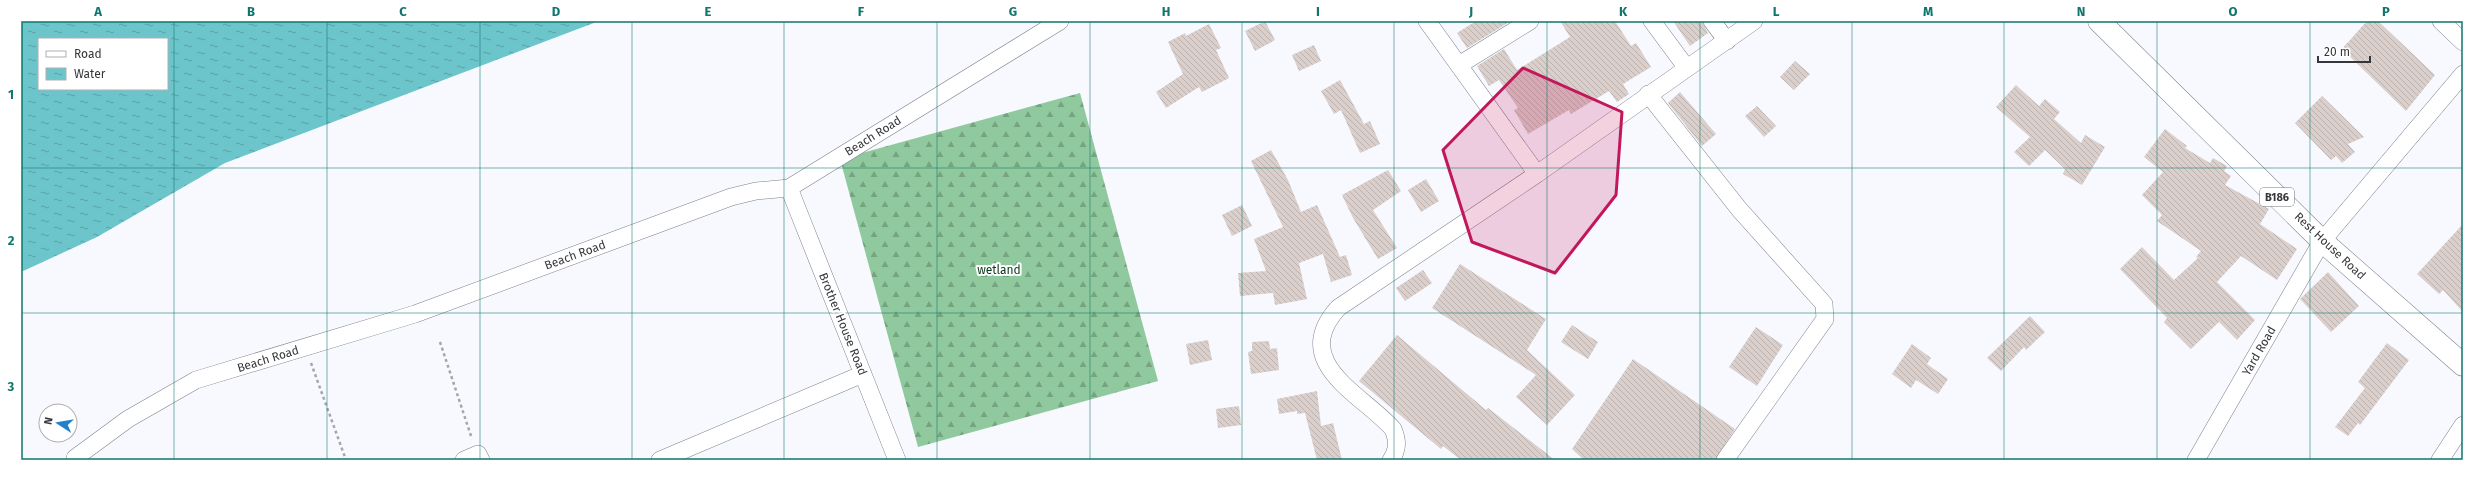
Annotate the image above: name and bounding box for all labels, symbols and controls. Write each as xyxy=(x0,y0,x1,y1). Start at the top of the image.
text: A xyxy=(93,4,102,19)
text: B xyxy=(247,4,255,19)
text: C xyxy=(399,4,407,19)
text: D xyxy=(552,4,561,19)
text: E xyxy=(705,4,712,19)
text: F xyxy=(858,4,865,19)
text: G xyxy=(1009,4,1017,19)
text: H xyxy=(1162,4,1170,19)
text: I xyxy=(1316,4,1320,19)
text: J xyxy=(1468,4,1473,19)
text: K xyxy=(1619,4,1628,19)
text: L xyxy=(1773,4,1780,19)
text: M xyxy=(1923,4,1933,19)
text: N xyxy=(2077,4,2085,19)
text: O xyxy=(2229,4,2238,19)
text: P xyxy=(2382,4,2390,19)
legend xyxy=(38,38,168,90)
scale bar xyxy=(2318,38,2370,64)
text: 20 m xyxy=(2324,45,2350,59)
text: Road xyxy=(74,47,102,61)
text: Water xyxy=(74,67,106,81)
text: 1 xyxy=(8,87,14,102)
street label: Beach Road xyxy=(842,113,904,159)
road number: B186 xyxy=(2260,188,2294,206)
street label: Rest House Road xyxy=(2292,210,2368,282)
text: 2 xyxy=(8,233,15,248)
street label: Beach Road xyxy=(543,237,607,273)
park label: wetland xyxy=(977,263,1021,277)
street label: Brother House Road xyxy=(816,271,870,377)
street label: Yard Road xyxy=(2239,324,2279,378)
street label: Beach Road xyxy=(235,343,301,375)
text: 3 xyxy=(7,379,15,394)
north arrow xyxy=(38,403,78,443)
text: N xyxy=(42,416,56,426)

